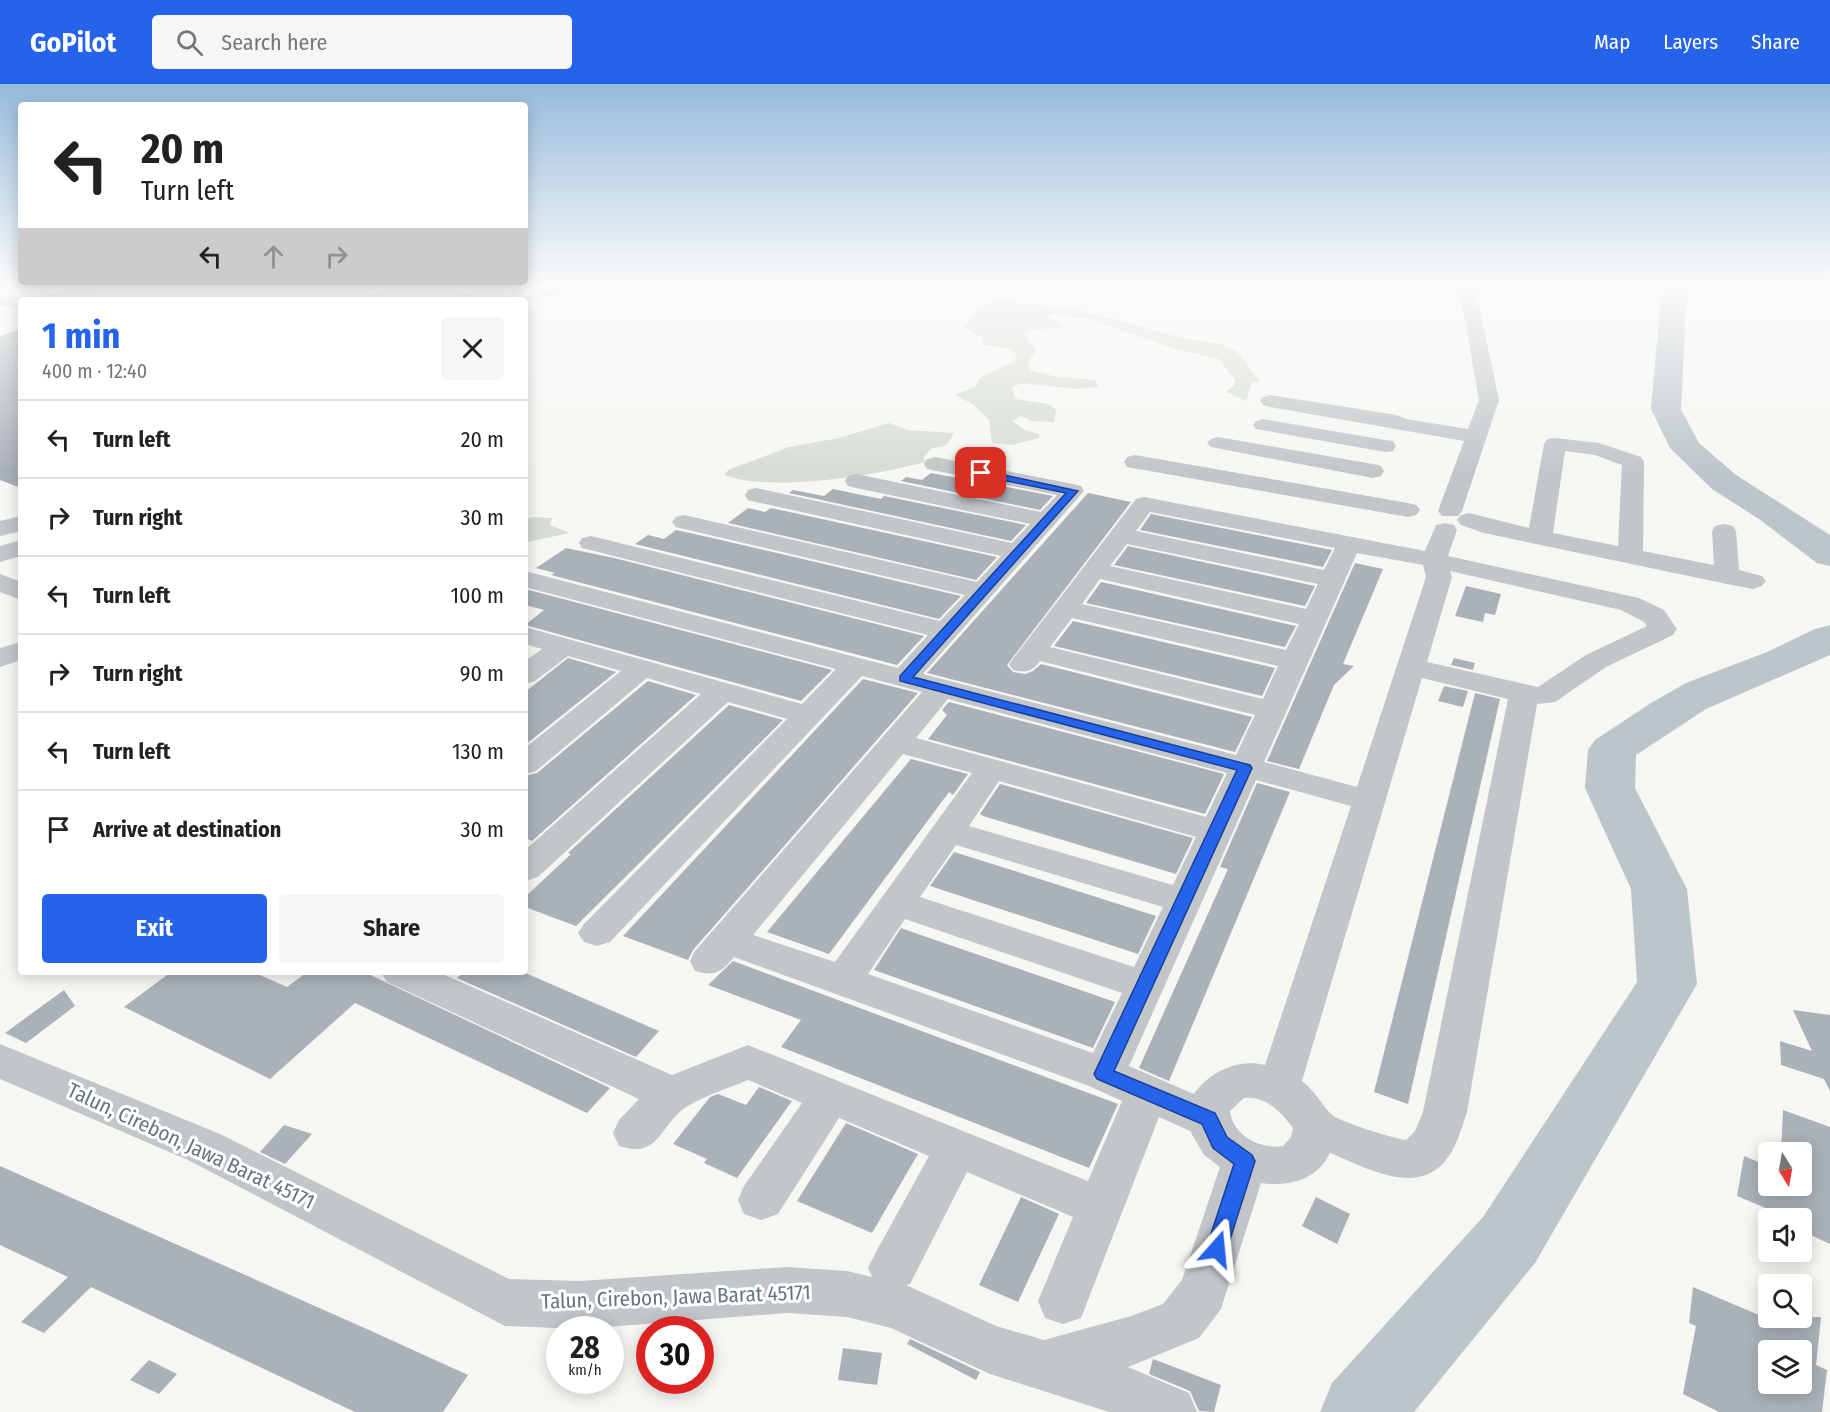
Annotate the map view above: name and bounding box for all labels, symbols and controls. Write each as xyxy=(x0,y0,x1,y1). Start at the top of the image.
search box xyxy=(152,15,572,69)
text: GoPilot xyxy=(30,26,116,59)
icon: search xyxy=(173,26,206,59)
text: Search here xyxy=(221,29,327,56)
text: Map xyxy=(1594,29,1630,55)
text: Layers xyxy=(1663,29,1718,55)
text: Share xyxy=(1751,29,1800,55)
text: 20 m xyxy=(141,124,224,174)
icon: left xyxy=(42,126,120,204)
text: Turn left xyxy=(141,175,234,207)
icon: left xyxy=(194,240,227,273)
icon: ahead xyxy=(257,240,290,273)
icon: right xyxy=(320,240,353,273)
text: 1 min xyxy=(42,314,120,358)
button: close xyxy=(441,317,504,380)
text: 400 m · 12:40 xyxy=(42,359,147,383)
icon: left xyxy=(42,423,75,456)
text: Turn left xyxy=(93,426,171,453)
text: 20 m xyxy=(461,426,504,453)
pin xyxy=(955,447,1006,498)
icon: arrive xyxy=(964,456,997,489)
icon: right xyxy=(42,501,75,534)
text: Turn right xyxy=(93,504,182,531)
text: 30 m xyxy=(461,504,504,531)
icon: left xyxy=(42,579,75,612)
text: Turn left xyxy=(93,582,171,609)
text: 100 m xyxy=(450,582,504,609)
icon: right xyxy=(42,657,75,690)
text: Turn right xyxy=(93,660,182,687)
text: 90 m xyxy=(460,660,504,687)
icon: left xyxy=(42,735,75,768)
text: Turn left xyxy=(93,738,171,765)
text: 130 m xyxy=(452,738,504,765)
icon: arrive xyxy=(42,813,75,846)
text: Arrive at destination xyxy=(93,816,281,843)
text: 30 m xyxy=(461,816,504,843)
button: Exit xyxy=(42,894,267,963)
button: Share xyxy=(279,894,504,963)
street label: Talun, Cirebon, Jawa Barat 45171 xyxy=(63,1077,319,1215)
north arrow xyxy=(1758,1142,1812,1196)
map controls xyxy=(1758,1142,1812,1394)
button: sound xyxy=(1758,1208,1812,1262)
position arrow xyxy=(1185,1217,1249,1281)
button: search xyxy=(1758,1274,1812,1328)
street label: Talun, Cirebon, Jawa Barat 45171 xyxy=(541,1279,811,1315)
speed limit sign: 30 xyxy=(636,1316,714,1394)
text: 28 xyxy=(570,1330,600,1366)
button: layers xyxy=(1758,1340,1812,1394)
text: km/h xyxy=(568,1361,602,1379)

